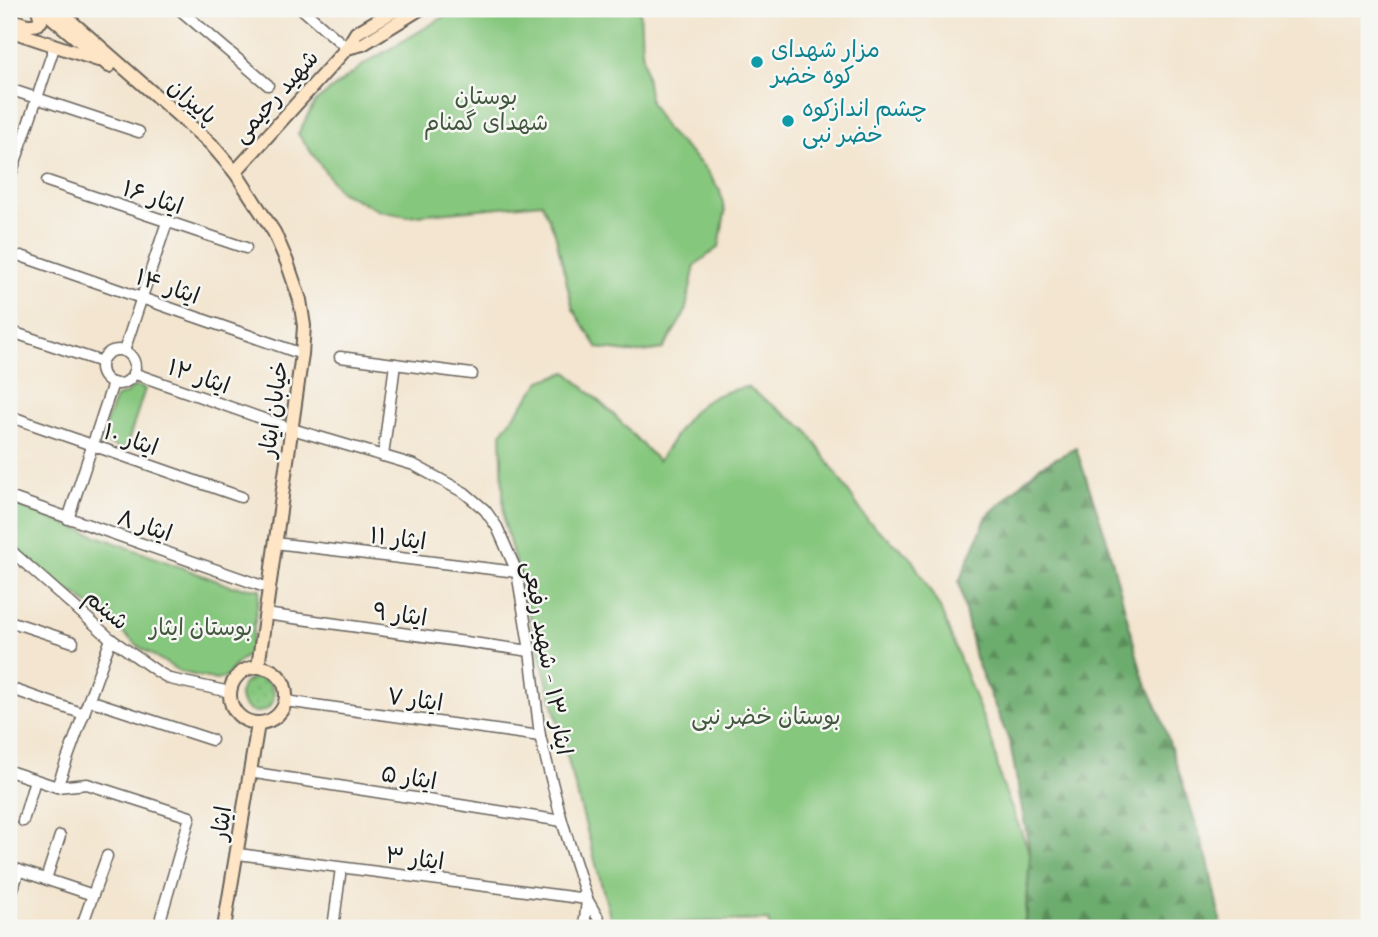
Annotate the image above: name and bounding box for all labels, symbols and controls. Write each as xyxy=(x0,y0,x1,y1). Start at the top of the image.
place label: مزار شهدای کوه خضر xyxy=(769,35,880,94)
street label: شهید رحیمی xyxy=(226,44,328,152)
marker: مزار شهدای کوه خضر xyxy=(749,54,765,70)
street label: پاییزان xyxy=(159,72,223,134)
park label: بوستان شهدای گمنام xyxy=(424,82,548,141)
place label: چشم اندازکوه خضر نبی xyxy=(802,94,927,153)
marker: چشم اندازکوه خضر نبی xyxy=(780,113,796,129)
street label: ایثار ۱۶ xyxy=(117,174,187,225)
street label: ایثار ۱۴ xyxy=(131,262,204,315)
street label: ایثار ۱۲ xyxy=(163,352,234,404)
street label: خیابان ایثار xyxy=(252,359,299,462)
street label: ایثار ۱۰ xyxy=(98,417,162,466)
street label: ایثار ۸ xyxy=(112,503,176,552)
street label: ایثار ۱۱ xyxy=(368,521,428,560)
street label: ایثار ۱۳ - شهید رفیعی xyxy=(512,559,579,758)
street label: شبنم xyxy=(76,582,135,639)
street label: ایثار ۹ xyxy=(370,596,429,637)
park label: بوستان ایثار xyxy=(148,613,252,646)
street label: ایثار ۷ xyxy=(384,681,445,722)
park label: بوستان خضر نبی xyxy=(691,702,841,735)
street label: ایثار ۵ xyxy=(378,759,439,800)
street label: ایثار xyxy=(204,804,242,845)
street label: ایثار ۳ xyxy=(383,841,446,880)

